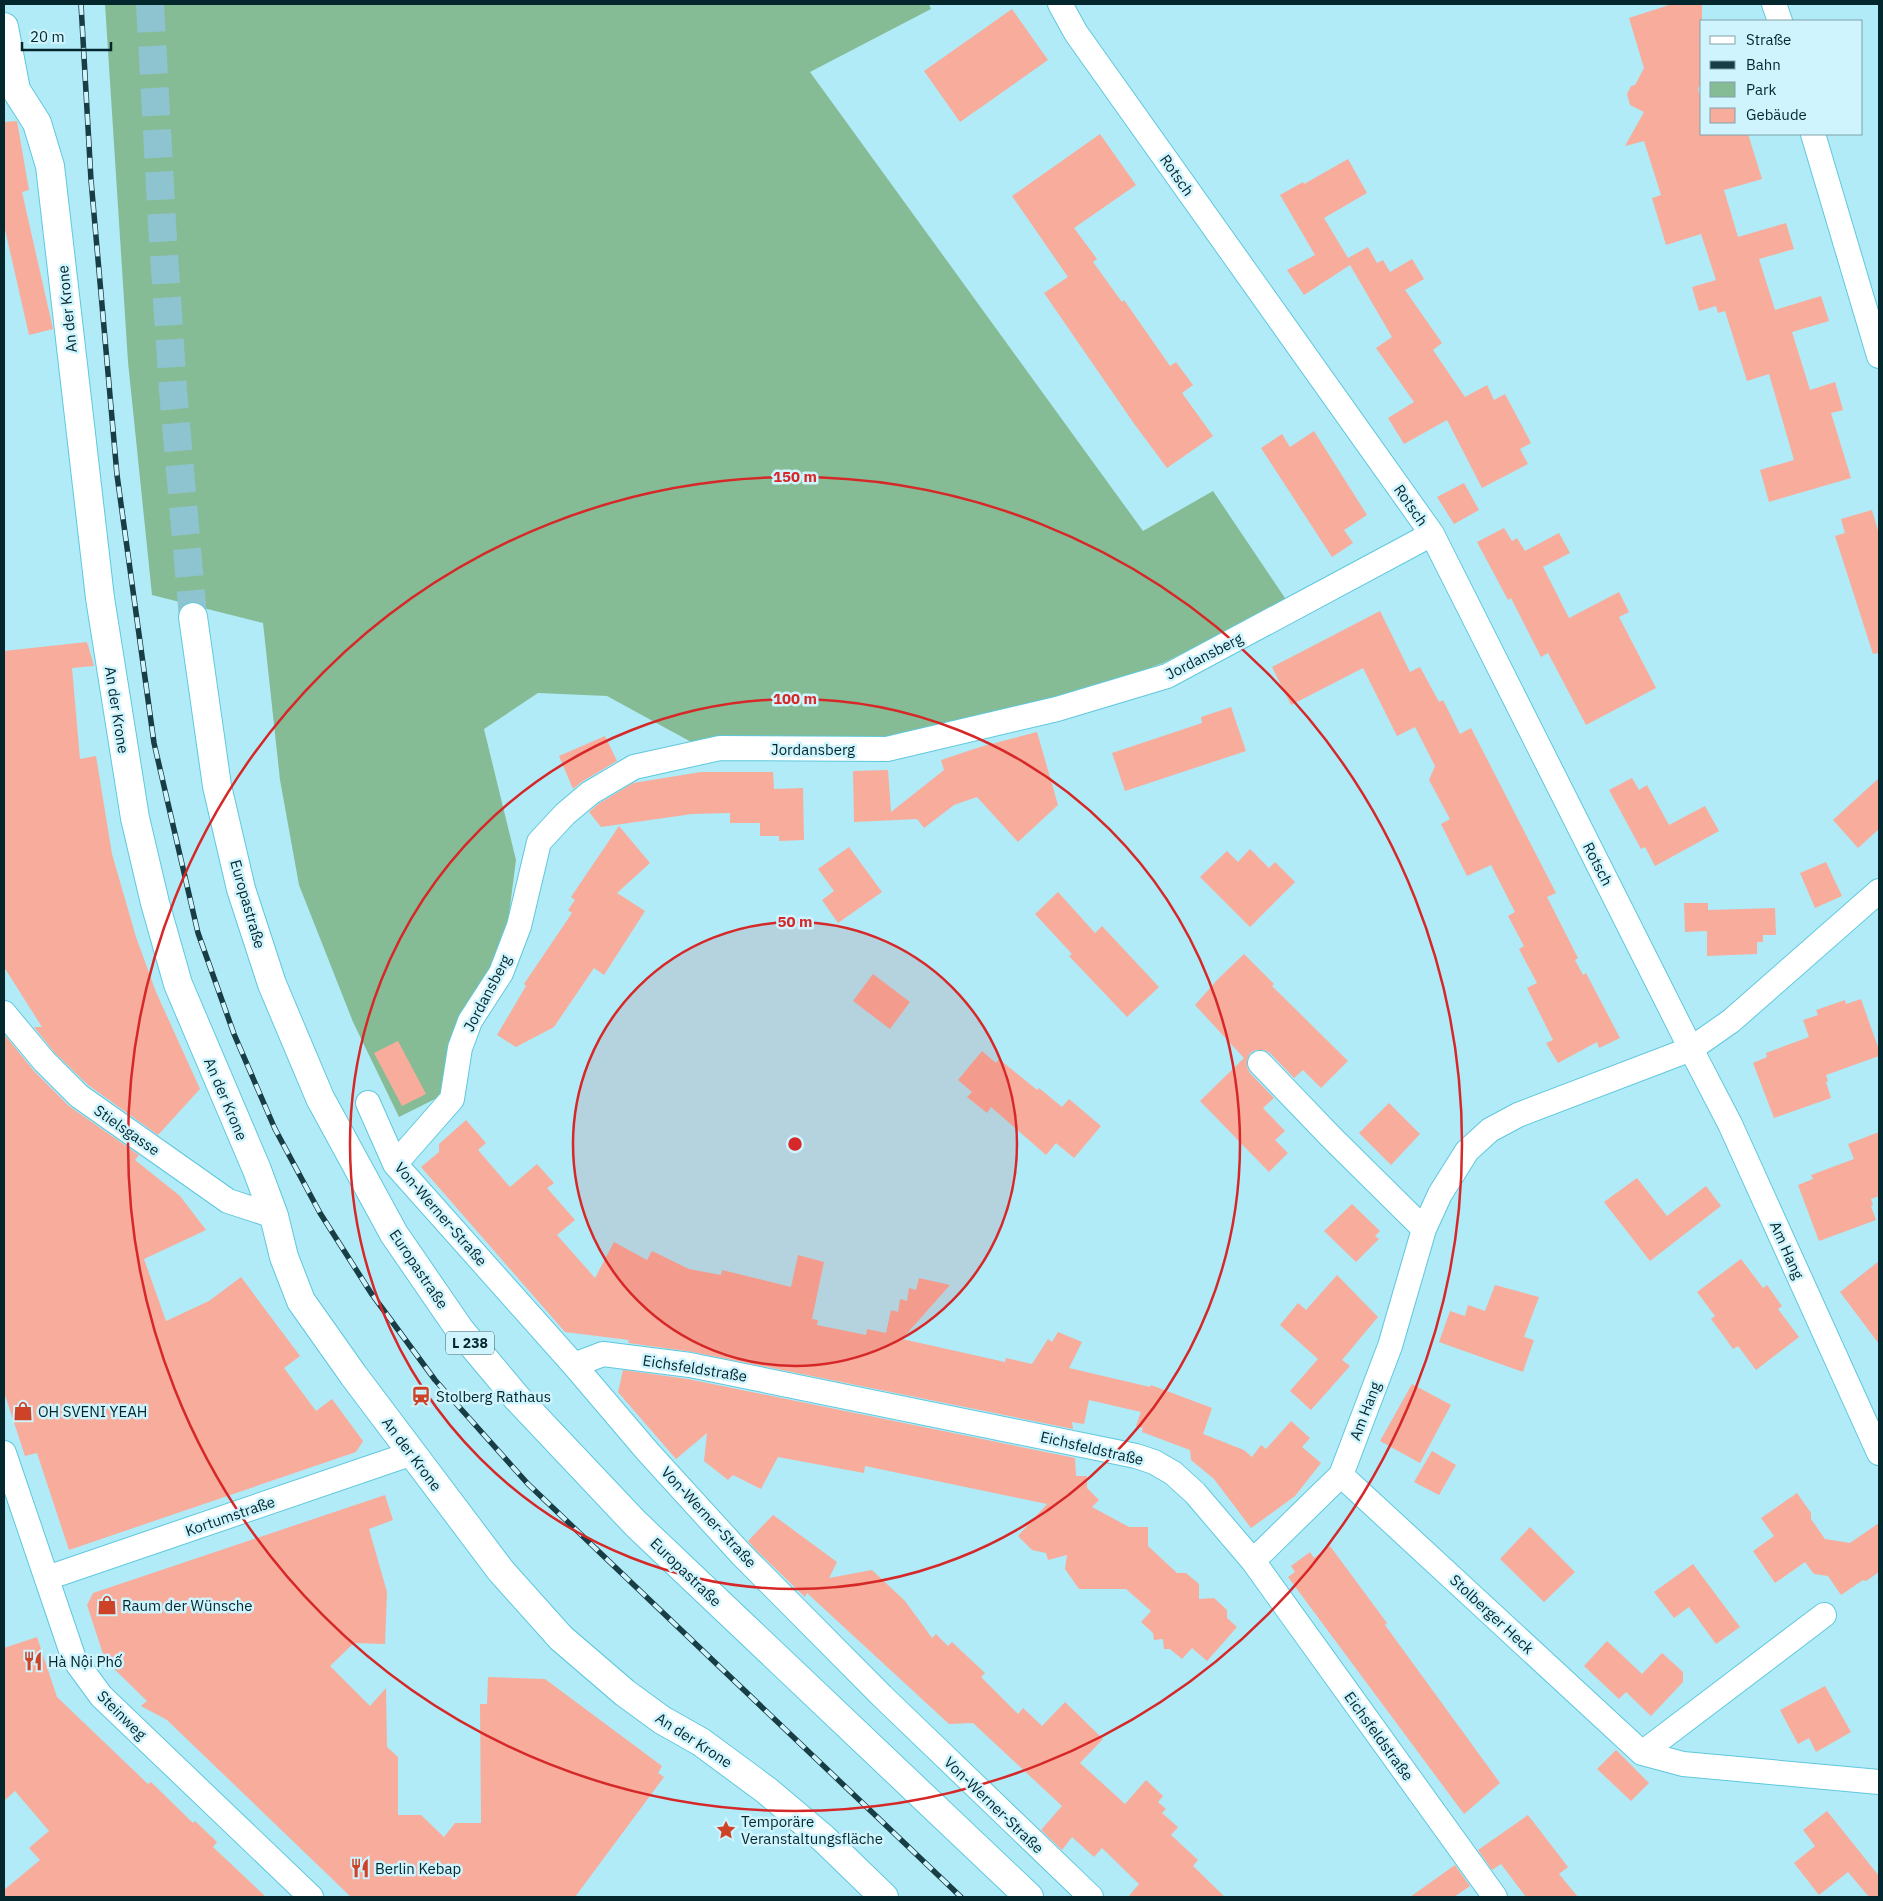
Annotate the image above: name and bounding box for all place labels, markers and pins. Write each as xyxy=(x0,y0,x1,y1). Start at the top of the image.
centre of rings xyxy=(786,1135,804,1153)
station icon: Stolberg Rathaus xyxy=(410,1385,432,1407)
place label: Stolberg Rathaus xyxy=(436,1387,551,1406)
shop icon: OH SVENI YEAH xyxy=(12,1400,34,1422)
place label: OH SVENI YEAH xyxy=(38,1402,147,1421)
shop icon: Raum der Wünsche xyxy=(96,1594,118,1616)
place label: Raum der Wünsche xyxy=(122,1596,253,1615)
restaurant icon: Hà Nội Phố xyxy=(22,1650,44,1672)
place label: Hà Nội Phố xyxy=(48,1652,123,1671)
place label: Temporäre Veranstaltungsfläche xyxy=(741,1812,883,1848)
place icon: Temporäre Veranstaltungsfläche xyxy=(715,1819,737,1841)
restaurant icon: Berlin Kebap xyxy=(349,1857,371,1879)
place label: Berlin Kebap xyxy=(375,1859,461,1878)

